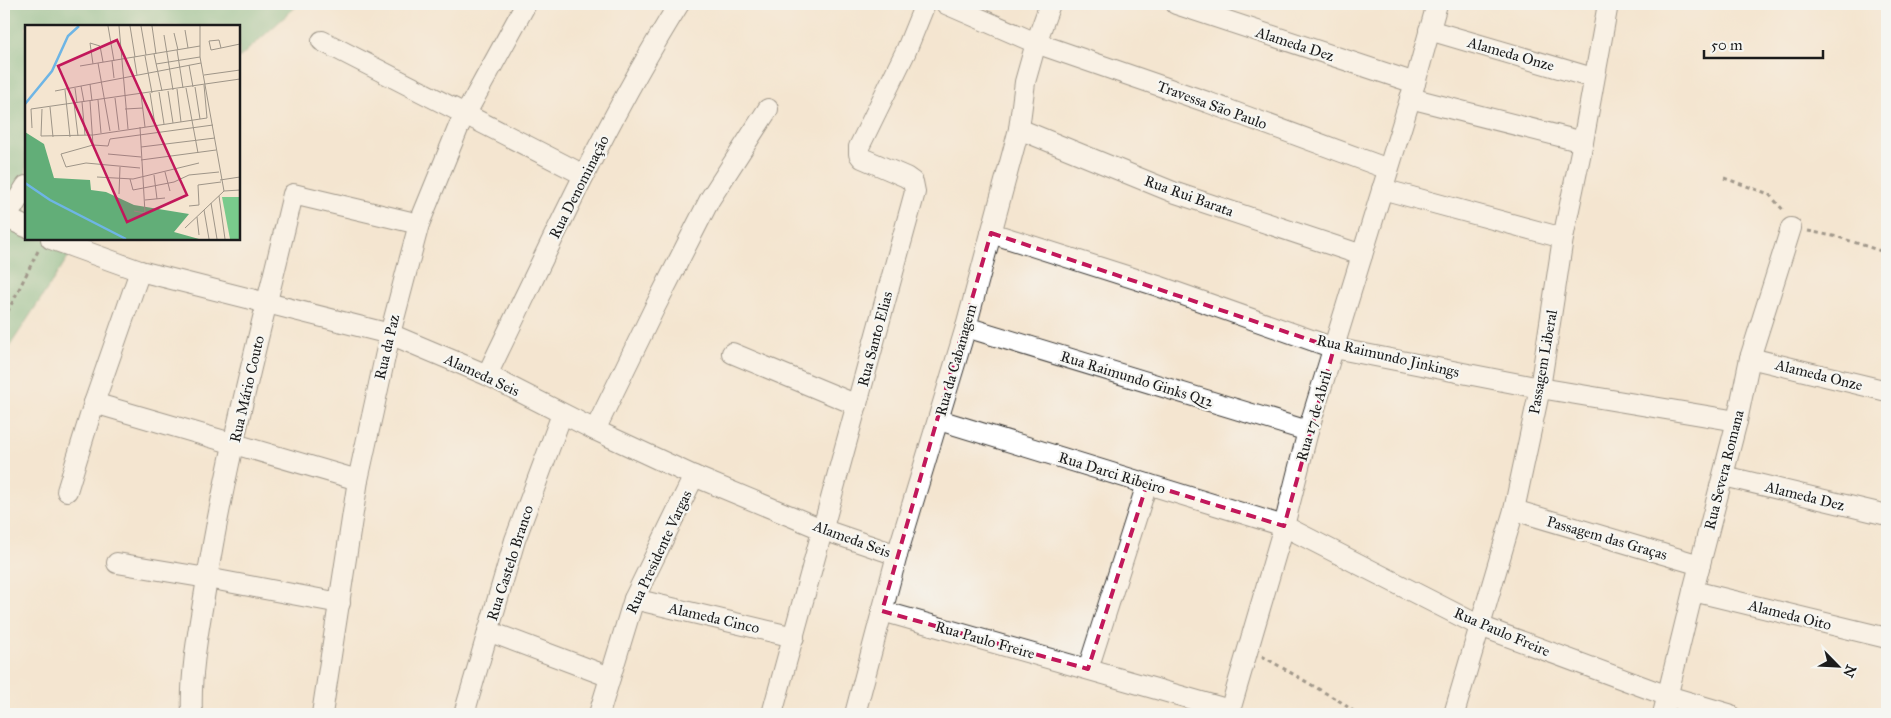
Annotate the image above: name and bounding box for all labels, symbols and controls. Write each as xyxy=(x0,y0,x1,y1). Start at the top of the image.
street label: Alameda Dez xyxy=(1253,23,1337,65)
inset map xyxy=(25,25,240,240)
scale bar xyxy=(1704,28,1822,60)
street label: Alameda Onze xyxy=(1465,33,1556,75)
text: 50 m xyxy=(1711,36,1743,54)
street label: Travessa São Paulo xyxy=(1155,77,1270,133)
street label: Rua Denominação xyxy=(545,132,613,242)
street label: Rua Rui Barata xyxy=(1142,172,1237,221)
street label: Rua Santo Elias xyxy=(854,289,896,389)
street label: Rua da Cabanagem xyxy=(931,302,981,418)
street label: Passagem Liberal xyxy=(1525,307,1561,416)
street label: Rua da Paz xyxy=(371,312,403,382)
street label: Rua Raimundo Jinkings xyxy=(1315,331,1461,382)
street label: Rua Mário Couto xyxy=(226,333,268,444)
street label: Rua Raimundo Ginks Q12 xyxy=(1058,347,1216,411)
street label: Alameda Seis xyxy=(441,349,522,400)
street label: Alameda Onze xyxy=(1773,355,1864,395)
street label: Rua 17 de Abril xyxy=(1292,368,1336,463)
street label: Rua Severa Romana xyxy=(1700,408,1748,532)
street label: Rua Darci Ribeiro xyxy=(1056,448,1168,498)
street label: Alameda Dez xyxy=(1762,477,1847,515)
street label: Rua Presidente Vargas xyxy=(622,487,696,617)
street label: Rua Castelo Branco xyxy=(483,503,537,623)
street label: Passagem das Graças xyxy=(1545,512,1669,564)
street label: Alameda Seis xyxy=(810,516,893,561)
street label: Alameda Oito xyxy=(1746,596,1834,634)
street label: Alameda Cinco xyxy=(666,599,762,637)
street label: Rua Paulo Freire xyxy=(1451,604,1553,660)
street label: Rua Paulo Freire xyxy=(933,617,1037,663)
north arrow xyxy=(1814,640,1864,690)
text: N xyxy=(1839,662,1860,680)

